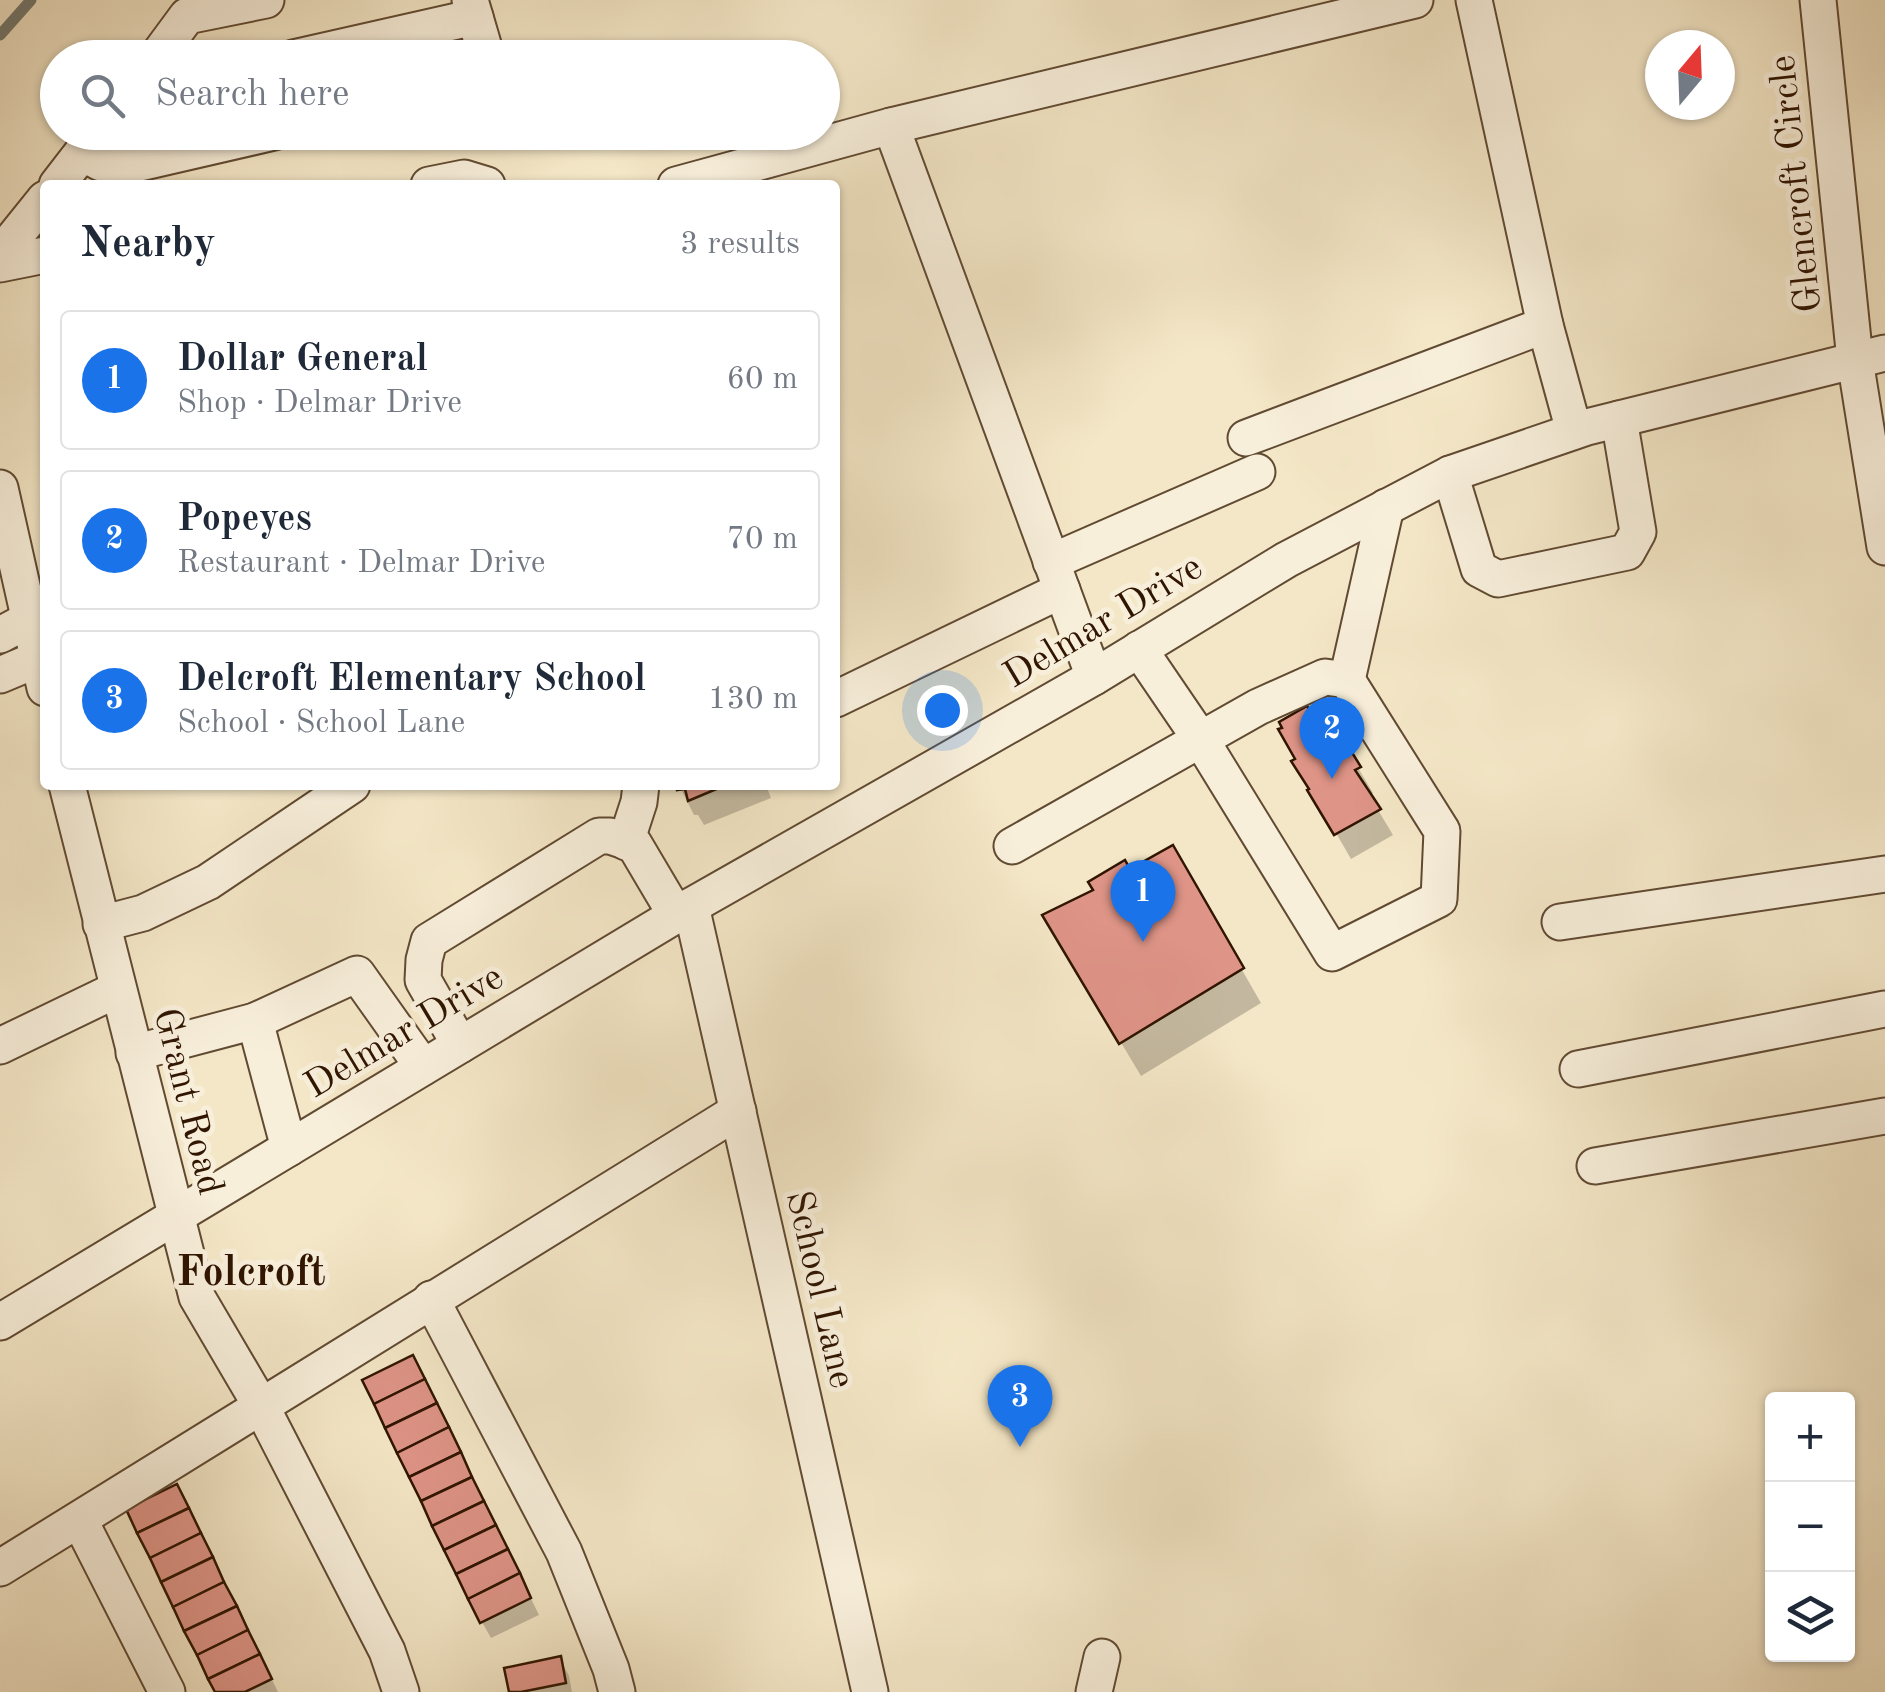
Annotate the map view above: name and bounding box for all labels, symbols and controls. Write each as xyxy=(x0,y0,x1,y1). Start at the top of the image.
north arrow xyxy=(1645,30,1735,120)
search box xyxy=(40,40,840,150)
street label: Glencroft Circle xyxy=(1765,53,1829,314)
icon: search xyxy=(75,68,130,123)
text: Search here xyxy=(155,76,350,114)
text: Nearby xyxy=(80,224,216,266)
text: 3 results xyxy=(680,229,800,261)
text: Dollar General xyxy=(177,341,428,379)
text: 1 xyxy=(105,364,124,396)
text: 60 m xyxy=(727,364,798,396)
text: Shop · Delmar Drive xyxy=(177,388,462,420)
text: Popeyes xyxy=(177,501,312,539)
text: 2 xyxy=(105,524,124,556)
text: 70 m xyxy=(727,524,798,556)
text: Restaurant · Delmar Drive xyxy=(177,548,545,580)
street label: Delmar Drive xyxy=(998,549,1209,696)
text: Delcroft Elementary School xyxy=(177,661,646,699)
text: 3 xyxy=(105,684,124,716)
text: 130 m xyxy=(708,684,798,716)
your location xyxy=(917,685,968,736)
pin: 2 xyxy=(1300,696,1364,779)
text: School · School Lane xyxy=(177,708,465,740)
pin: 1 xyxy=(1110,860,1176,942)
street label: Delmar Drive xyxy=(299,959,510,1106)
street label: Grant Road xyxy=(146,1005,229,1199)
street label: School Lane xyxy=(778,1187,860,1392)
district label: Folcroft xyxy=(176,1253,326,1295)
pin: 3 xyxy=(988,1364,1052,1447)
map controls xyxy=(1765,1392,1855,1662)
button: + xyxy=(1765,1392,1855,1482)
button: − xyxy=(1765,1482,1855,1572)
button: layers xyxy=(1765,1572,1855,1662)

